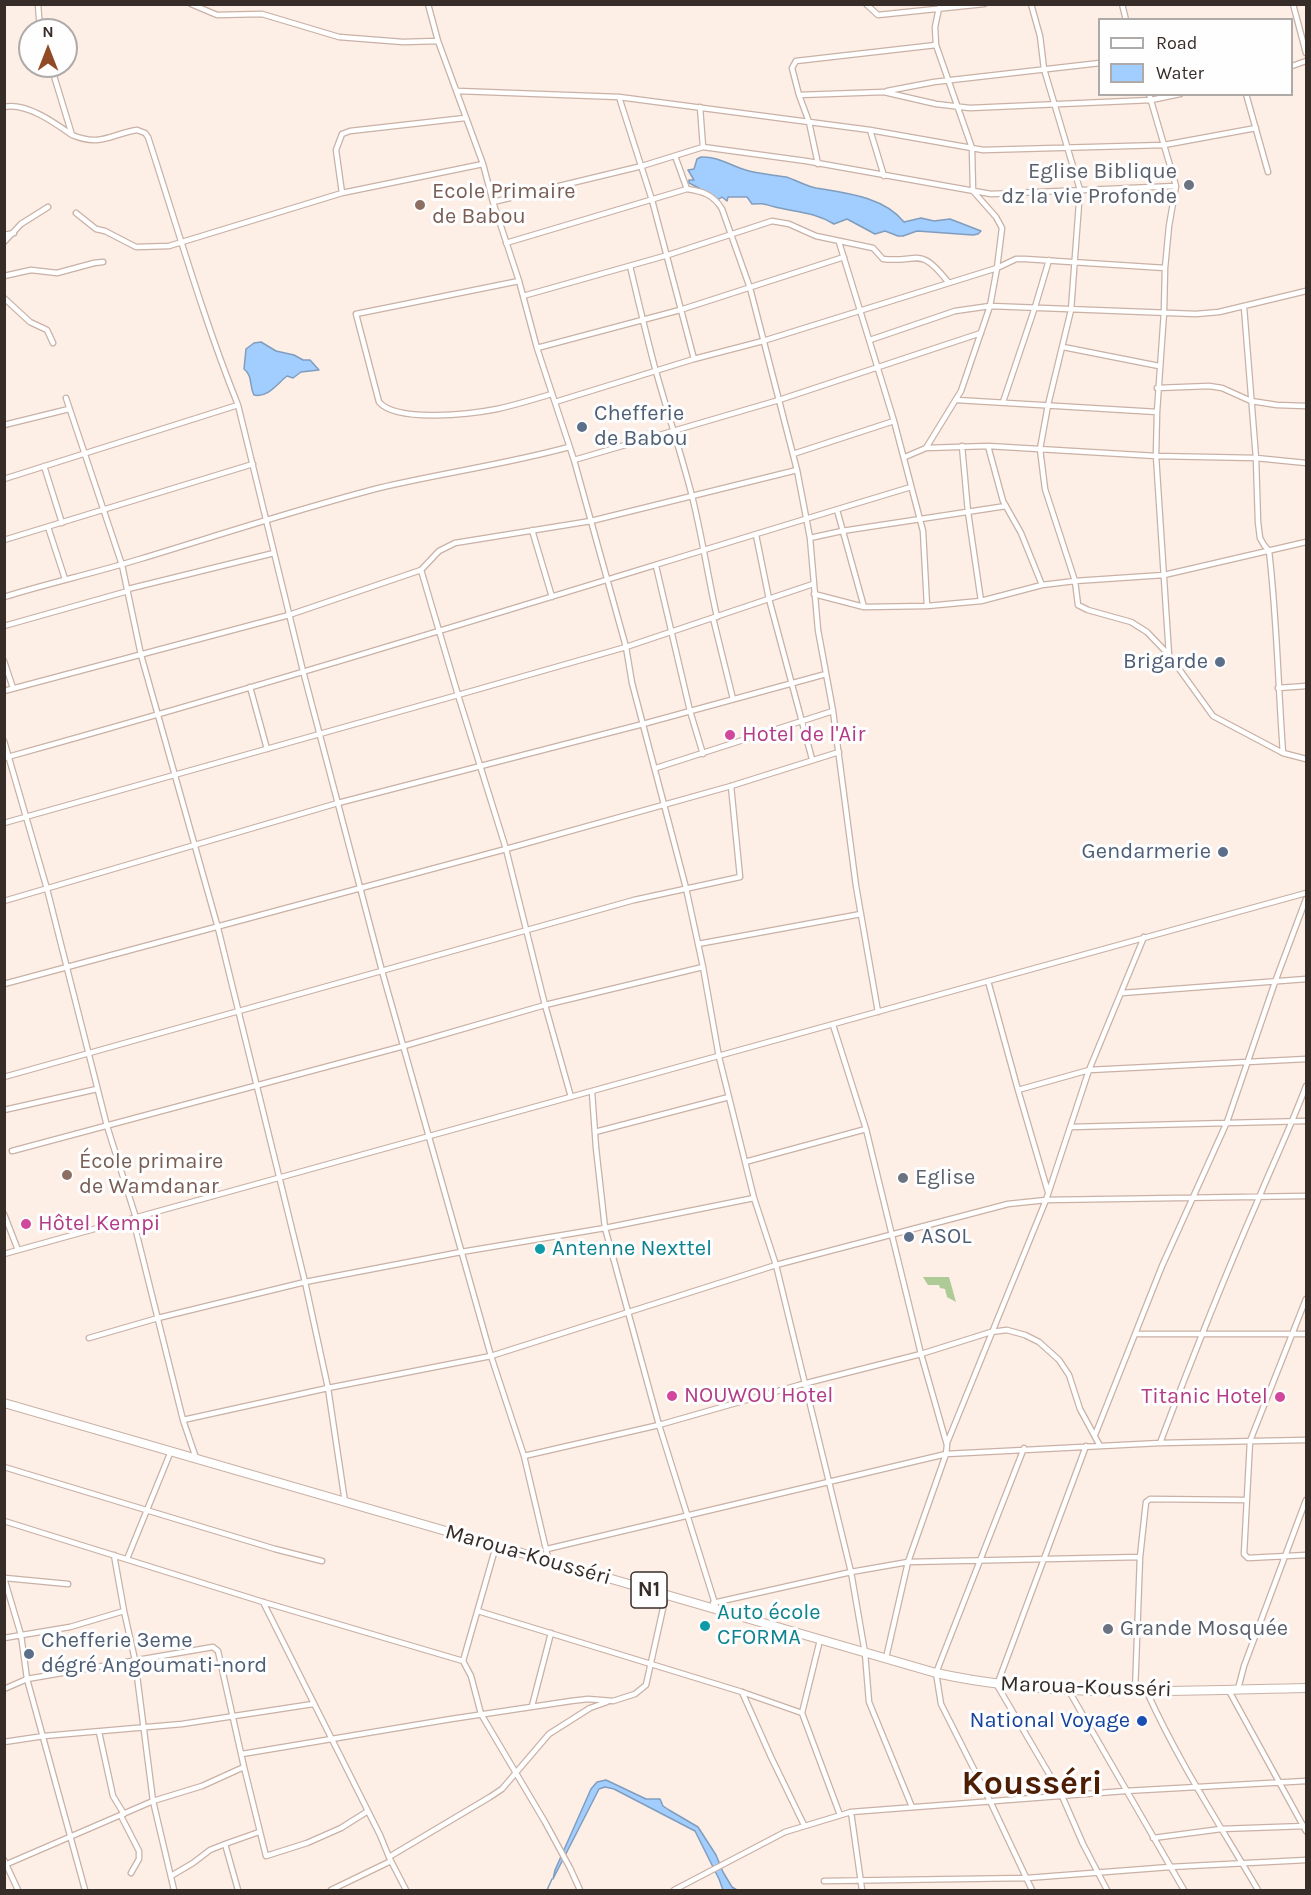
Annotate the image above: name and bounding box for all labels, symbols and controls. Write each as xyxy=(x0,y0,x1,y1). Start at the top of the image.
north arrow xyxy=(18,18,78,78)
legend xyxy=(1098,18,1293,96)
text: N xyxy=(42,22,54,41)
text: Road xyxy=(1156,32,1197,54)
text: Water xyxy=(1156,62,1204,84)
place label: Eglise Biblique dz la vie Profonde xyxy=(1001,159,1177,210)
marker: Eglise Biblique dz la vie Profonde xyxy=(1182,178,1196,192)
place label: Ecole Primaire de Babou xyxy=(432,179,576,230)
marker: Ecole Primaire de Babou xyxy=(413,198,427,212)
place label: Chefferie de Babou xyxy=(594,401,688,452)
marker: Chefferie de Babou xyxy=(575,420,589,434)
place label: Brigarde xyxy=(1123,649,1208,675)
marker: Brigarde xyxy=(1213,655,1227,669)
place label: Hotel de l'Air xyxy=(742,722,866,748)
marker: Hotel de l'Air xyxy=(723,728,737,742)
place label: Gendarmerie xyxy=(1081,839,1211,865)
marker: Gendarmerie xyxy=(1216,845,1230,859)
place label: École primaire de Wamdanar xyxy=(79,1149,223,1200)
place label: Eglise xyxy=(915,1165,975,1191)
marker: École primaire de Wamdanar xyxy=(60,1168,74,1182)
marker: Eglise xyxy=(896,1171,910,1185)
place label: Hôtel Kempi xyxy=(38,1211,160,1237)
marker: Hôtel Kempi xyxy=(19,1217,33,1231)
place label: ASOL xyxy=(921,1224,971,1250)
marker: ASOL xyxy=(902,1230,916,1244)
place label: Antenne Nexttel xyxy=(552,1236,712,1262)
marker: Antenne Nexttel xyxy=(533,1242,547,1256)
place label: NOUWOU Hotel xyxy=(684,1383,834,1409)
place label: Titanic Hotel xyxy=(1141,1384,1268,1410)
marker: NOUWOU Hotel xyxy=(665,1389,679,1403)
marker: Titanic Hotel xyxy=(1273,1390,1287,1404)
street label: Maroua-Kousséri xyxy=(442,1519,614,1591)
road number: N1 xyxy=(631,1572,667,1608)
place label: Auto école CFORMA xyxy=(717,1600,821,1652)
place label: Grande Mosquée xyxy=(1120,1616,1288,1642)
marker: Auto école CFORMA xyxy=(698,1619,712,1633)
marker: Grande Mosquée xyxy=(1101,1622,1115,1636)
place label: Chefferie 3eme dégré Angoumati-nord xyxy=(41,1628,267,1680)
marker: Chefferie 3eme dégré Angoumati-nord xyxy=(22,1647,36,1661)
street label: Maroua-Kousséri xyxy=(1000,1671,1172,1703)
place label: National Voyage xyxy=(969,1708,1130,1734)
marker: National Voyage xyxy=(1135,1714,1149,1728)
district label: Kousséri xyxy=(961,1764,1103,1804)

